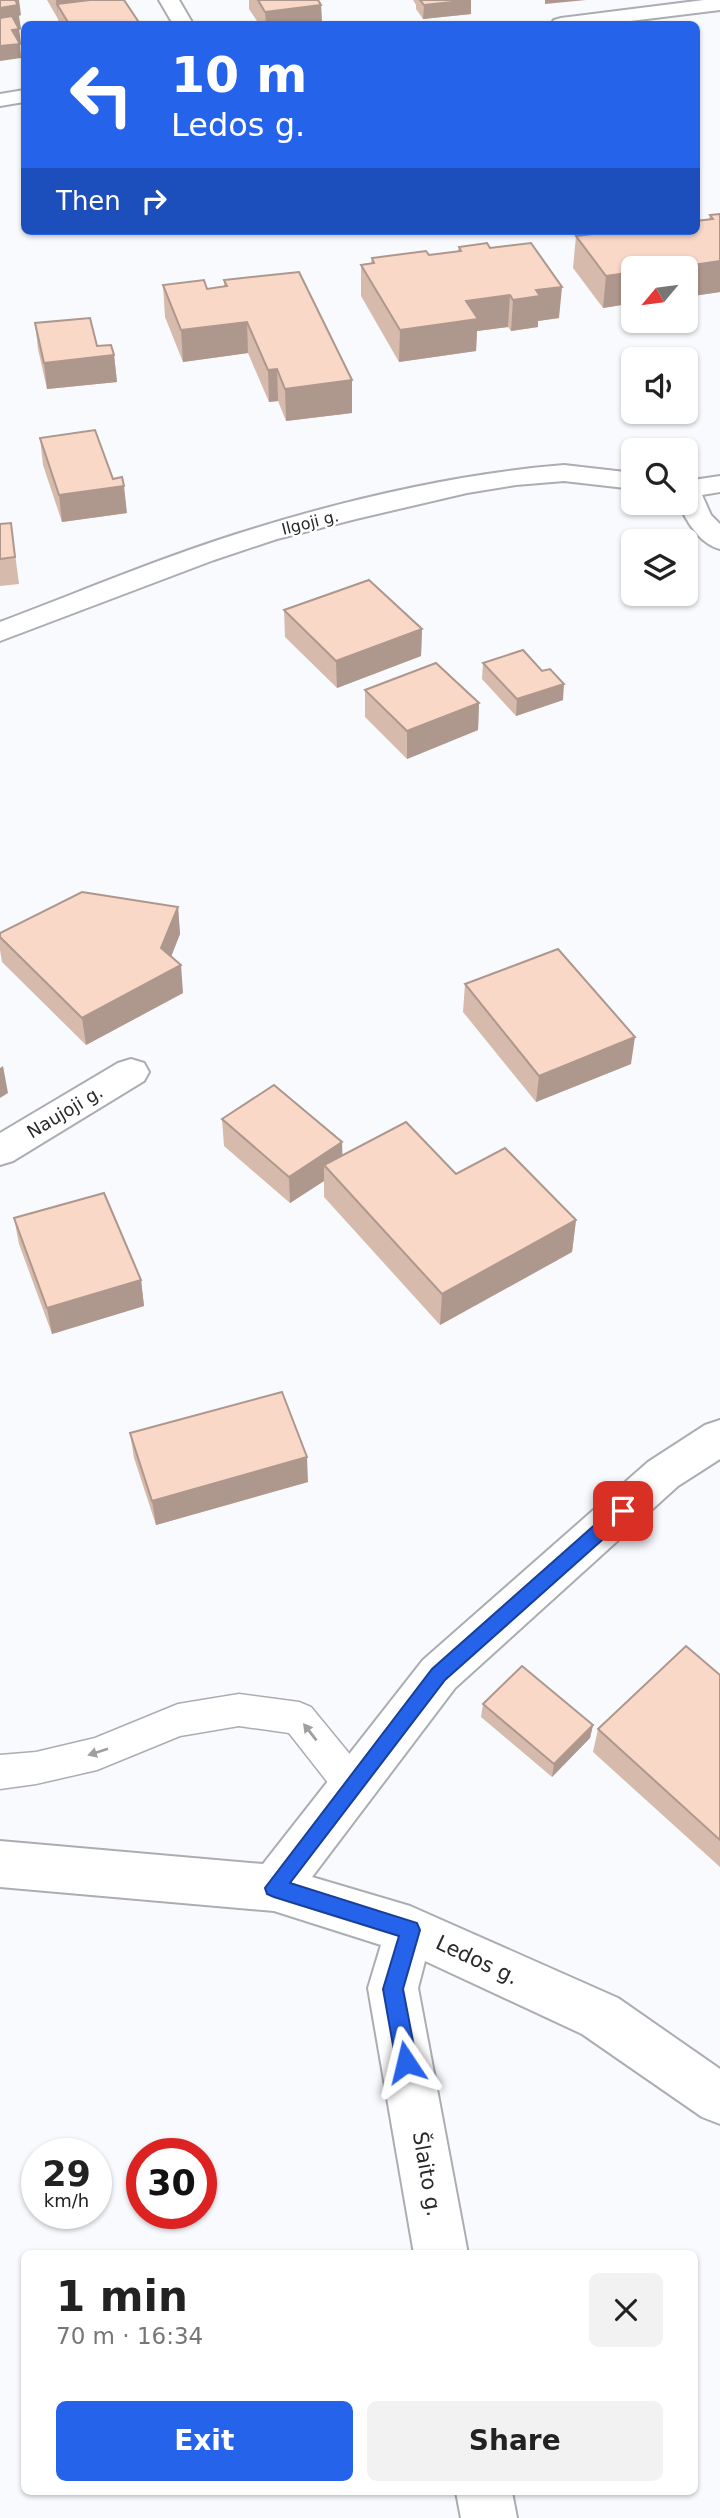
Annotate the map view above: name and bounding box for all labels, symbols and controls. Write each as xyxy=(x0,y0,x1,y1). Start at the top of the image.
text: 10 m xyxy=(171,47,307,104)
icon: left xyxy=(56,49,147,140)
text: Ledos g. xyxy=(171,106,305,144)
icon: right xyxy=(135,182,173,220)
text: Then xyxy=(56,186,121,216)
north arrow xyxy=(621,256,698,332)
map controls xyxy=(621,256,698,606)
button: sound xyxy=(621,347,698,424)
button: search xyxy=(621,438,698,515)
street label: Ilgoji g. xyxy=(280,506,341,539)
button: layers xyxy=(621,529,698,606)
street label: Naujoji g. xyxy=(23,1081,106,1142)
pin xyxy=(593,1481,653,1541)
icon: arrive xyxy=(604,1492,642,1530)
one-way arrow xyxy=(303,1724,318,1742)
one-way arrow xyxy=(87,1748,108,1758)
street label: Ledos g. xyxy=(432,1931,522,1989)
position arrow xyxy=(369,2025,443,2099)
street label: Šlaito g. xyxy=(408,2130,447,2218)
speed limit sign: 30 xyxy=(126,2138,217,2229)
text: 29 xyxy=(42,2154,91,2194)
text: km/h xyxy=(44,2190,89,2211)
text: 1 min xyxy=(56,2272,188,2321)
button: close xyxy=(589,2273,663,2347)
text: 70 m · 16:34 xyxy=(56,2323,203,2349)
button: Exit xyxy=(56,2401,353,2481)
button: Share xyxy=(367,2401,663,2481)

